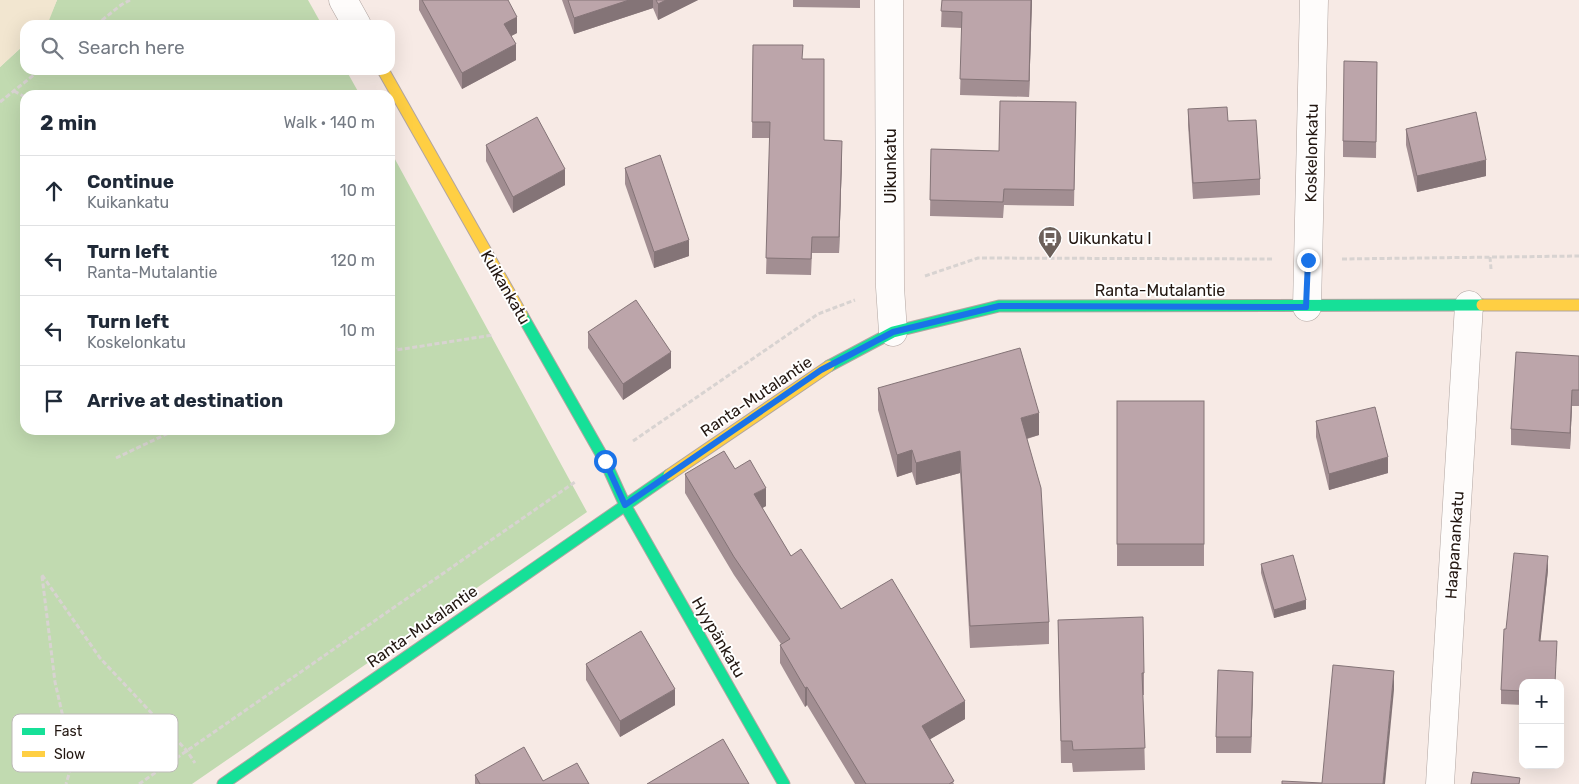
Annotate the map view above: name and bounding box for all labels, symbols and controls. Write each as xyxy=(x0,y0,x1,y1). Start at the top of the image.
search box xyxy=(20,20,395,75)
icon: search xyxy=(38,34,66,62)
text: Search here xyxy=(78,36,185,59)
street label: Koskelonkatu xyxy=(1301,103,1322,203)
text: 2 min xyxy=(40,110,97,135)
text: Walk · 140 m xyxy=(284,113,375,132)
street label: Uikunkatu xyxy=(881,128,900,204)
text: Continue xyxy=(87,170,174,193)
icon: ahead xyxy=(40,177,68,205)
text: 10 m xyxy=(340,181,375,200)
text: Kuikankatu xyxy=(87,193,169,212)
bus stop icon: Uikunkatu I xyxy=(1037,225,1063,259)
place label: Uikunkatu I xyxy=(1068,229,1152,248)
text: Turn left xyxy=(87,240,169,263)
icon: left xyxy=(40,247,68,275)
street label: Kuikankatu xyxy=(477,247,534,328)
route end xyxy=(1297,249,1320,272)
text: 120 m xyxy=(330,251,375,270)
text: Ranta-Mutalantie xyxy=(87,263,217,282)
street label: Ranta-Mutalantie xyxy=(1095,281,1225,300)
text: Turn left xyxy=(87,310,169,333)
icon: left xyxy=(40,317,68,345)
text: 10 m xyxy=(340,321,375,340)
text: Koskelonkatu xyxy=(87,333,186,352)
street label: Ranta-Mutalantie xyxy=(697,352,816,441)
icon: arrive xyxy=(40,387,68,415)
text: Arrive at destination xyxy=(87,389,283,412)
route start xyxy=(594,450,617,473)
street label: Haapanankatu xyxy=(1441,490,1468,600)
street label: Ranta-Mutalantie xyxy=(363,581,481,672)
street label: Hyypänkatu xyxy=(688,594,749,681)
map controls xyxy=(1519,679,1564,769)
button: + xyxy=(1519,679,1564,724)
legend xyxy=(12,714,178,772)
text: Fast xyxy=(54,723,83,740)
button: − xyxy=(1519,724,1564,769)
text: Slow xyxy=(54,746,85,763)

